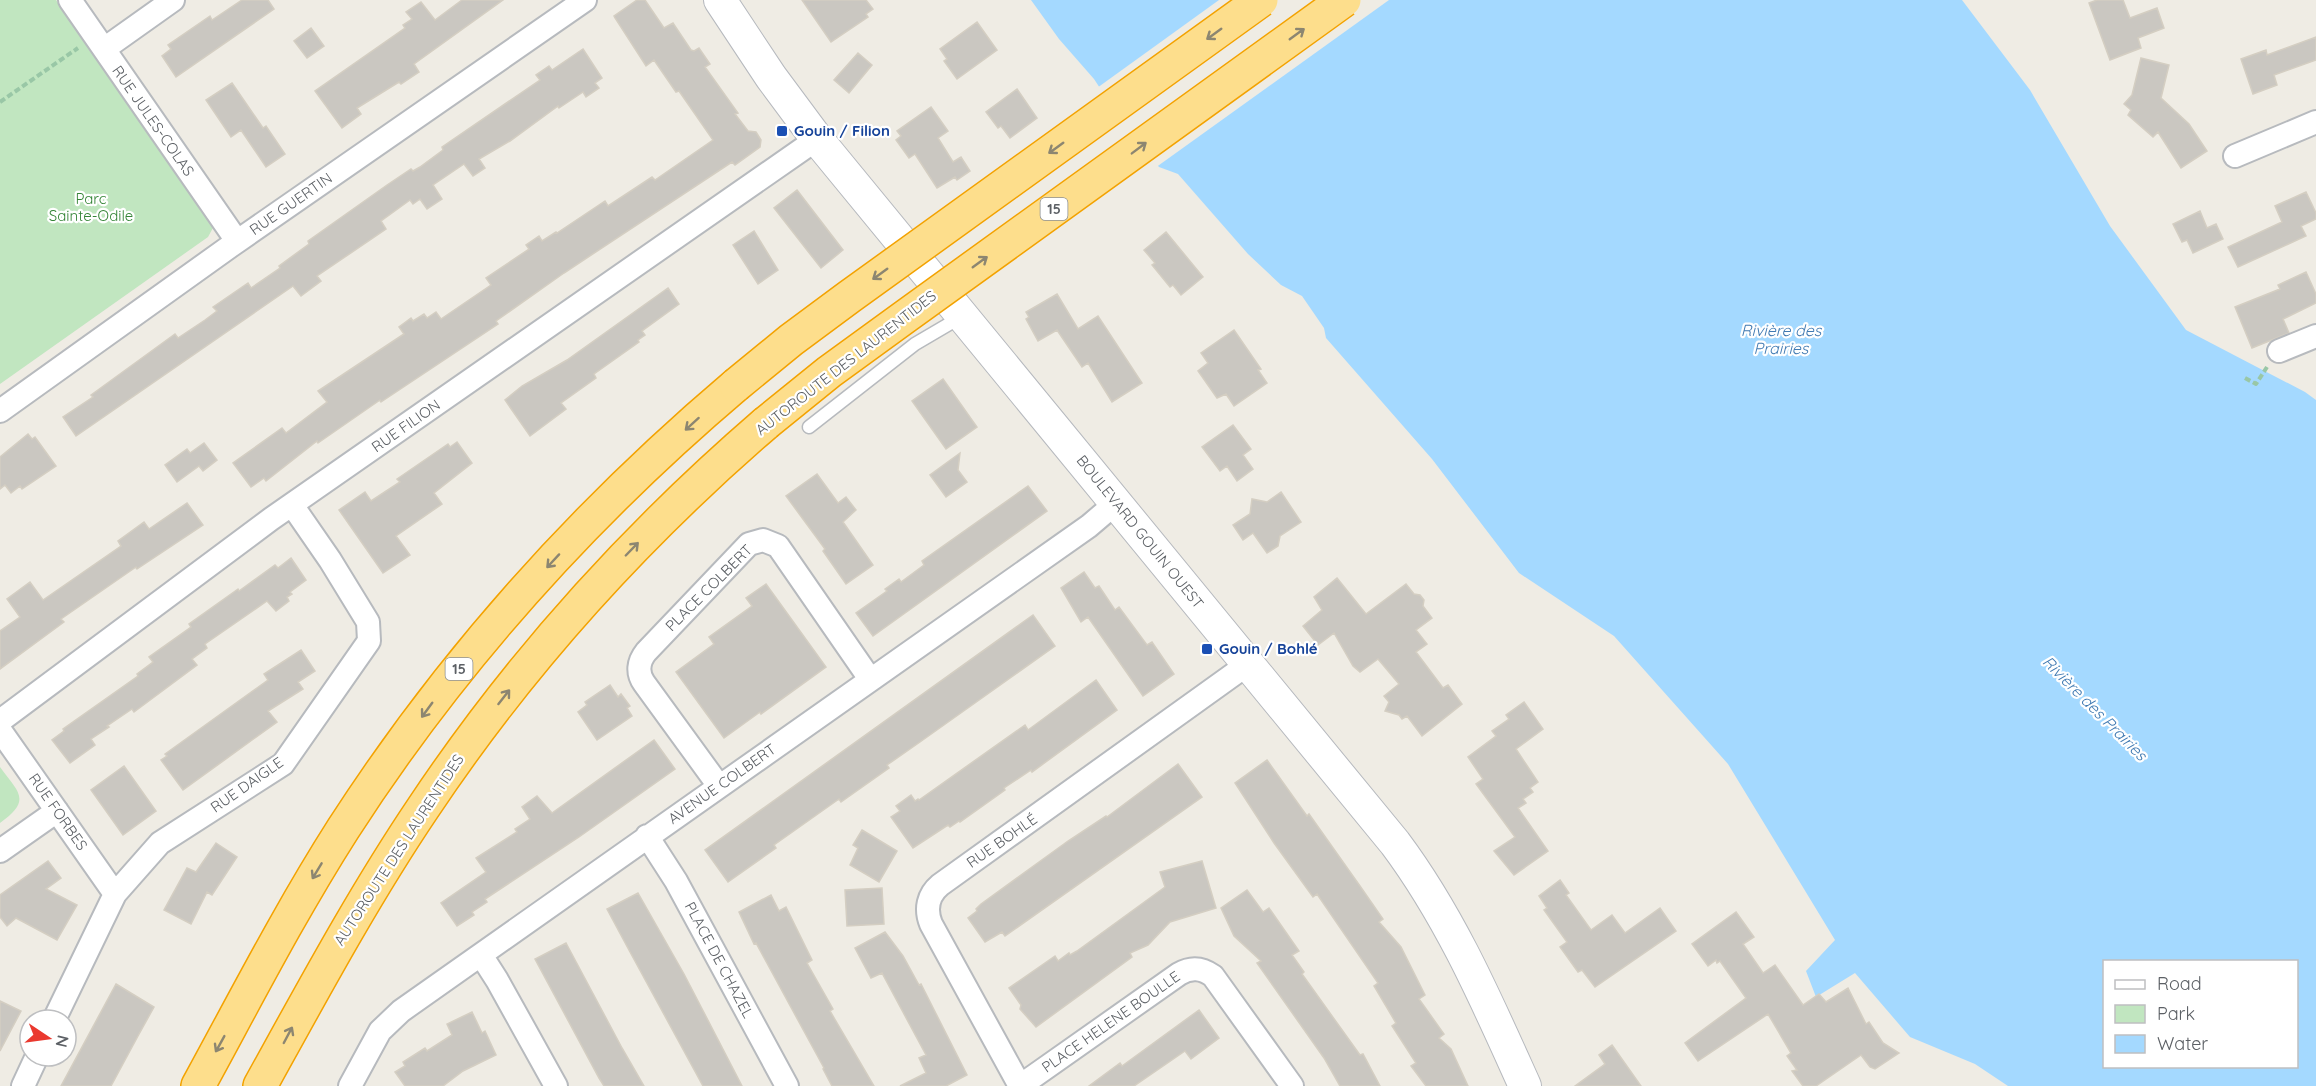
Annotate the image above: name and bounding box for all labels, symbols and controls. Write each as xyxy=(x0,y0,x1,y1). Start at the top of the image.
one-way arrow xyxy=(1206,28,1222,40)
one-way arrow xyxy=(1289,28,1305,40)
street label: RUE JULES-COLAS xyxy=(108,62,199,180)
place label: Gouin / Filion xyxy=(794,121,890,140)
marker: Gouin / Filion xyxy=(775,124,789,138)
one-way arrow xyxy=(1130,141,1146,154)
one-way arrow xyxy=(1048,142,1064,154)
street label: RUE GUERTIN xyxy=(246,168,336,239)
park label: Parc Sainte-Odile xyxy=(49,189,133,225)
road number: 15 xyxy=(1040,198,1068,220)
one-way arrow xyxy=(972,256,988,268)
one-way arrow xyxy=(873,268,889,280)
street label: AUTOROUTE DES LAURENTIDES xyxy=(751,286,940,439)
water label: Rivière des Prairies xyxy=(1741,320,1823,358)
street label: RUE FILION xyxy=(368,395,444,456)
one-way arrow xyxy=(685,417,700,431)
street label: BOULEVARD GOUIN OUEST xyxy=(1073,451,1208,612)
street label: PLACE COLBERT xyxy=(661,540,756,635)
one-way arrow xyxy=(624,542,639,557)
one-way arrow xyxy=(547,553,561,568)
place label: Gouin / Bohlé xyxy=(1219,639,1318,658)
marker: Gouin / Bohlé xyxy=(1200,642,1214,656)
water label: Rivière des Prairies xyxy=(2039,652,2152,765)
road number: 15 xyxy=(446,658,472,680)
one-way arrow xyxy=(497,689,510,705)
one-way arrow xyxy=(421,701,433,717)
street label: AVENUE COLBERT xyxy=(664,739,779,828)
street label: AUTOROUTE DES LAURENTIDES xyxy=(330,750,468,949)
street label: RUE DAIGLE xyxy=(207,753,287,817)
street label: RUE FORBES xyxy=(25,769,92,854)
street label: RUE BOHLÉ xyxy=(963,809,1041,872)
one-way arrow xyxy=(311,862,323,879)
street label: PLACE DE CHAZEL xyxy=(681,898,758,1021)
legend xyxy=(2103,960,2298,1068)
street label: PLACE HELENE BOULLE xyxy=(1038,967,1184,1077)
text: Road xyxy=(2157,972,2202,995)
text: Park xyxy=(2157,1002,2195,1025)
north arrow xyxy=(18,1008,78,1068)
one-way arrow xyxy=(283,1026,294,1044)
text: Water xyxy=(2157,1032,2208,1055)
text: N xyxy=(52,1033,74,1049)
one-way arrow xyxy=(214,1035,226,1052)

